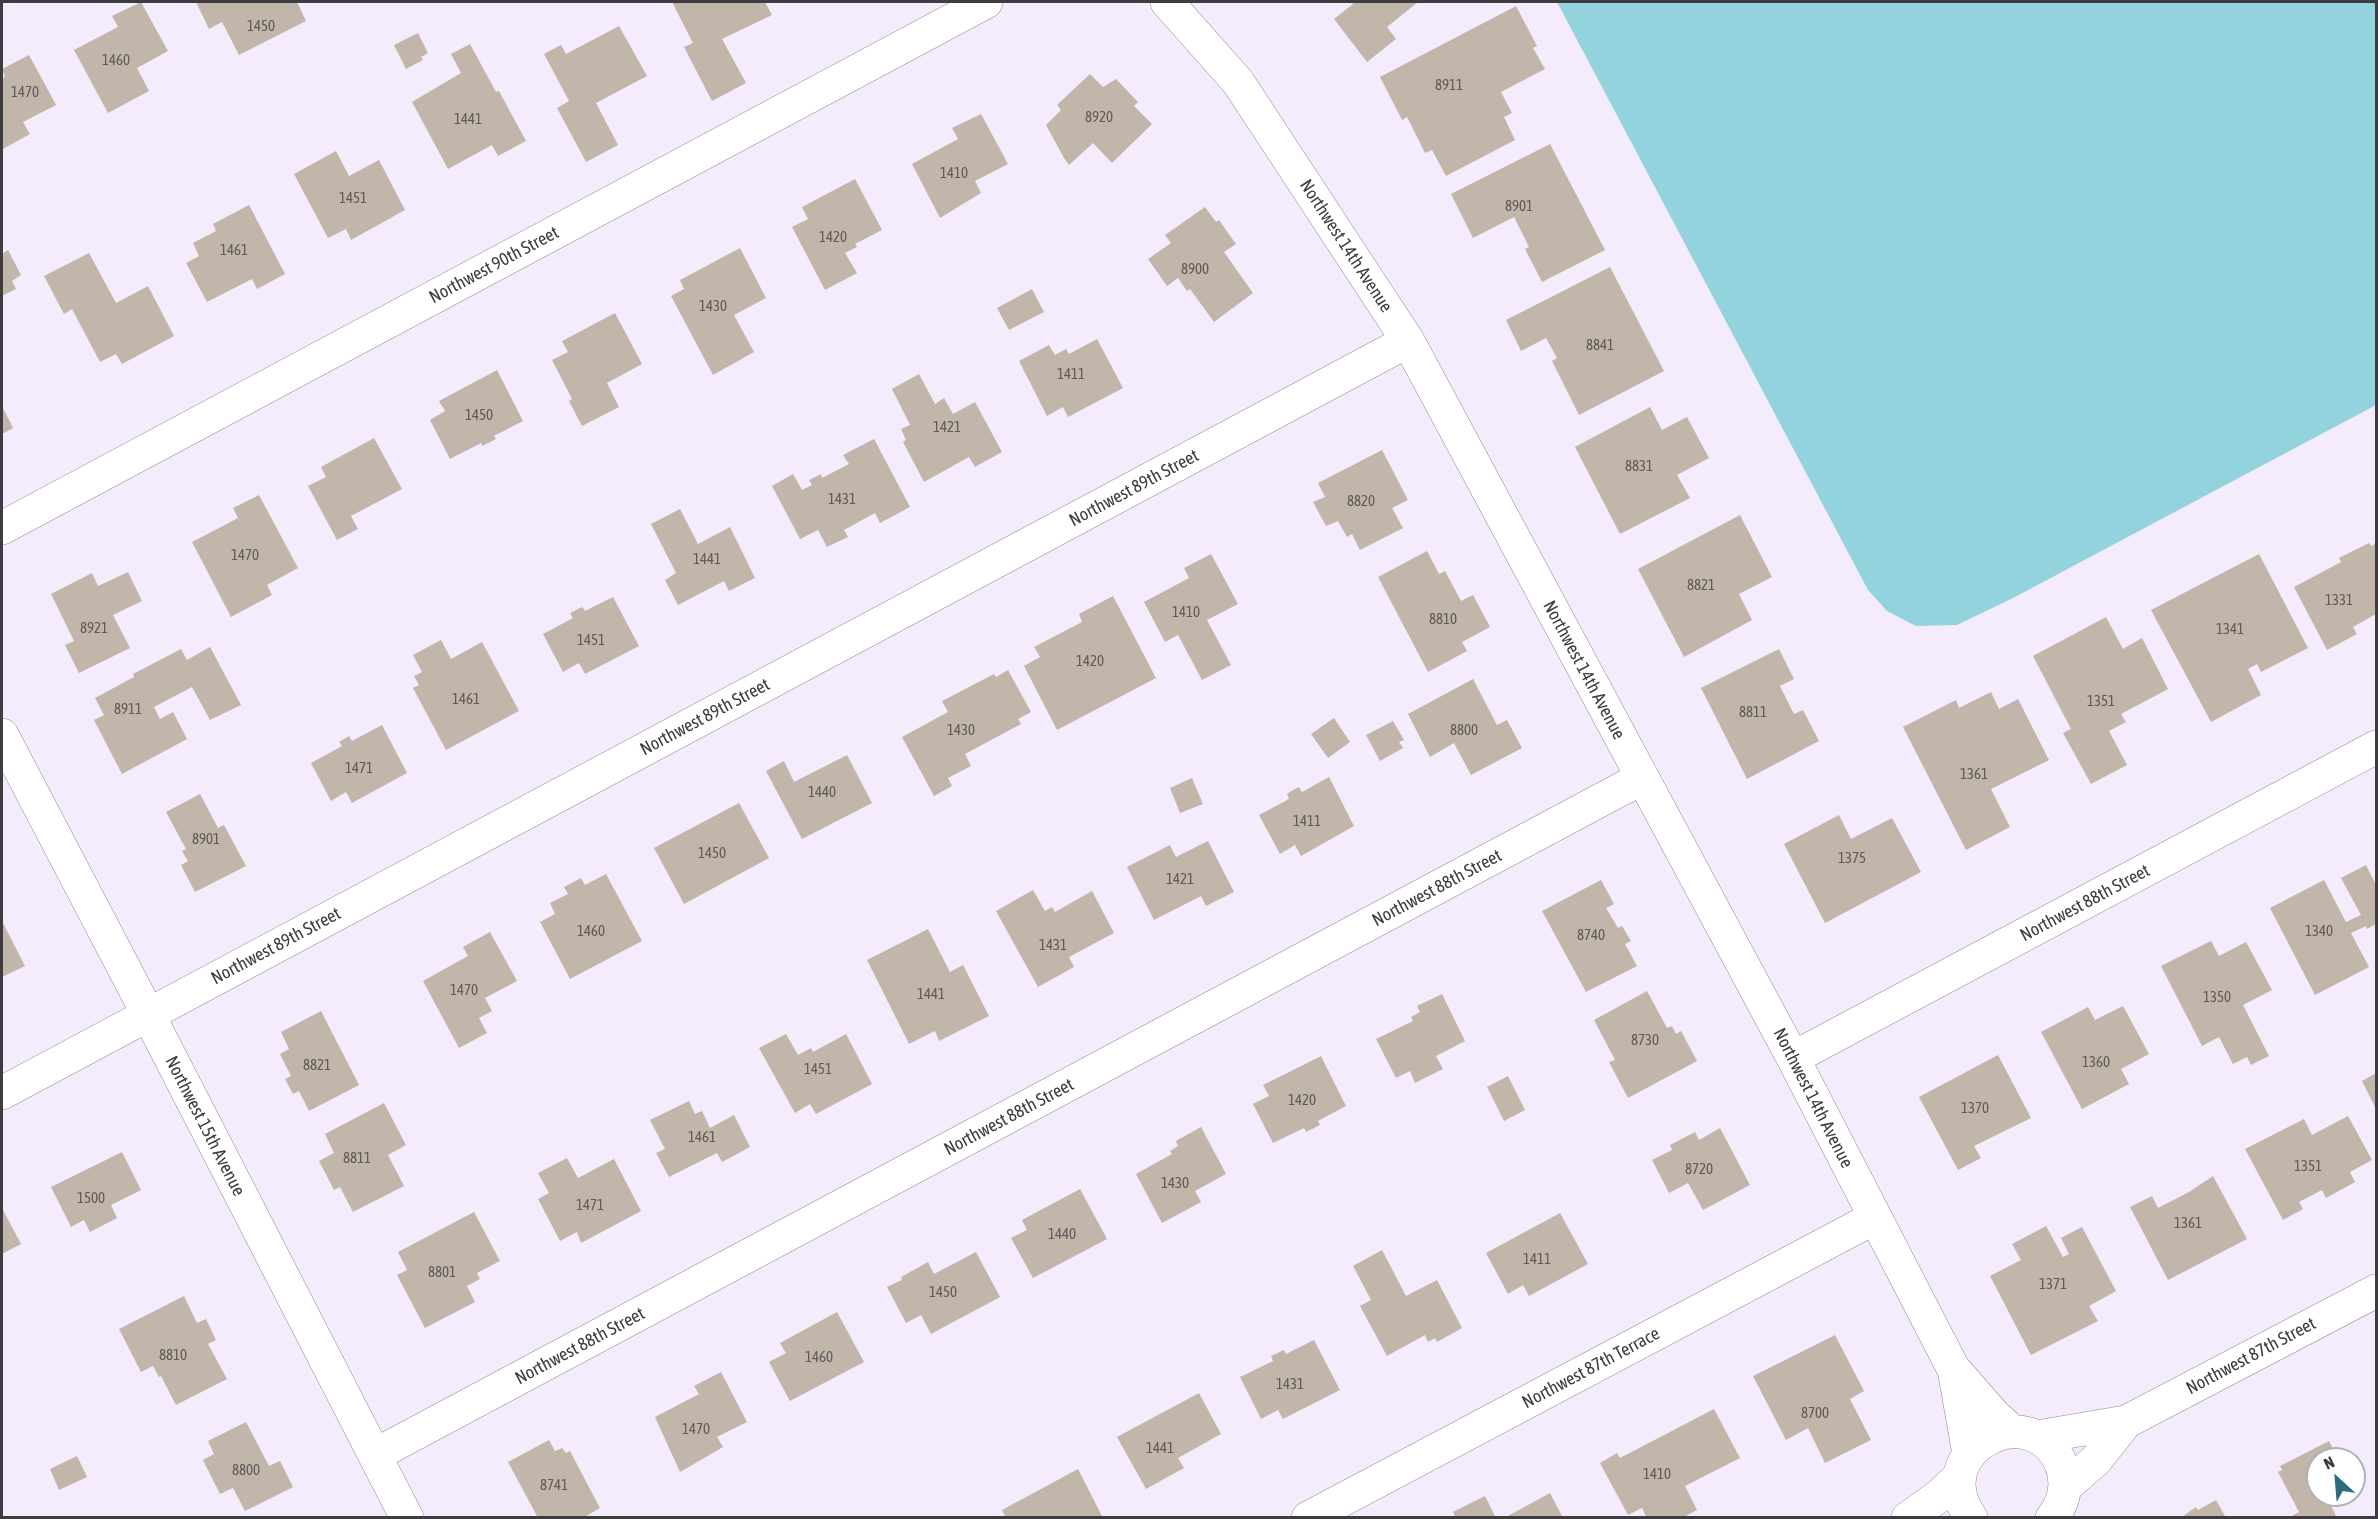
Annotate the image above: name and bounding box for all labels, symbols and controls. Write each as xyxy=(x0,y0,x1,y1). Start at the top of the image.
house number: 1450 xyxy=(247,17,275,35)
house number: 1460 xyxy=(102,51,130,69)
house number: 8911 xyxy=(1435,76,1463,94)
house number: 1470 xyxy=(11,83,39,101)
house number: 8920 xyxy=(1085,108,1113,126)
house number: 1441 xyxy=(454,110,482,128)
house number: 1410 xyxy=(940,164,968,182)
street label: Northwest 14th Avenue xyxy=(1295,176,1397,316)
house number: 1451 xyxy=(339,189,367,207)
house number: 8901 xyxy=(1505,197,1533,215)
street label: Northwest 90th Street xyxy=(426,222,562,308)
house number: 1420 xyxy=(819,228,847,246)
house number: 1461 xyxy=(220,241,248,259)
house number: 8900 xyxy=(1181,260,1209,278)
house number: 1430 xyxy=(699,297,727,315)
house number: 8841 xyxy=(1586,336,1614,354)
house number: 1411 xyxy=(1057,365,1085,383)
house number: 1450 xyxy=(465,406,493,424)
house number: 1421 xyxy=(933,418,961,436)
street label: Northwest 89th Street xyxy=(1066,445,1202,531)
house number: 8831 xyxy=(1625,457,1653,475)
house number: 1431 xyxy=(828,490,856,508)
house number: 8820 xyxy=(1347,492,1375,510)
house number: 1470 xyxy=(231,546,259,564)
house number: 1441 xyxy=(693,550,721,568)
house number: 8821 xyxy=(1687,576,1715,594)
house number: 1331 xyxy=(2325,591,2353,609)
street label: Northwest 14th Avenue xyxy=(1538,597,1630,743)
house number: 1410 xyxy=(1172,603,1200,621)
house number: 8810 xyxy=(1429,610,1457,628)
house number: 8921 xyxy=(80,619,108,637)
house number: 1341 xyxy=(2216,620,2244,638)
house number: 1451 xyxy=(577,631,605,649)
house number: 1420 xyxy=(1076,652,1104,670)
street label: Northwest 89th Street xyxy=(637,674,773,760)
house number: 1461 xyxy=(452,690,480,708)
house number: 1351 xyxy=(2087,692,2115,710)
house number: 8911 xyxy=(114,700,142,718)
house number: 8811 xyxy=(1739,703,1767,721)
house number: 1430 xyxy=(947,721,975,739)
house number: 8800 xyxy=(1450,721,1478,739)
house number: 1471 xyxy=(345,759,373,777)
house number: 1361 xyxy=(1960,765,1988,783)
house number: 1440 xyxy=(808,783,836,801)
house number: 1411 xyxy=(1293,812,1321,830)
house number: 8901 xyxy=(192,830,220,848)
house number: 1450 xyxy=(698,844,726,862)
street label: Northwest 88th Street xyxy=(1369,845,1505,931)
house number: 1375 xyxy=(1838,849,1866,867)
street label: Northwest 88th Street xyxy=(2017,860,2153,946)
house number: 1421 xyxy=(1166,870,1194,888)
street label: Northwest 89th Street xyxy=(208,903,344,989)
house number: 1460 xyxy=(577,922,605,940)
house number: 1340 xyxy=(2305,922,2333,940)
house number: 8740 xyxy=(1577,926,1605,944)
house number: 1431 xyxy=(1039,936,1067,954)
house number: 1470 xyxy=(450,981,478,999)
house number: 1441 xyxy=(917,985,945,1003)
house number: 1350 xyxy=(2203,988,2231,1006)
street label: Northwest 14th Avenue xyxy=(1768,1024,1858,1172)
house number: 8730 xyxy=(1631,1031,1659,1049)
street label: Northwest 15th Avenue xyxy=(160,1052,250,1200)
house number: 1360 xyxy=(2082,1053,2110,1071)
house number: 8821 xyxy=(303,1056,331,1074)
house number: 1451 xyxy=(804,1060,832,1078)
street label: Northwest 88th Street xyxy=(941,1074,1077,1160)
house number: 1420 xyxy=(1288,1091,1316,1109)
house number: 1370 xyxy=(1961,1099,1989,1117)
house number: 1461 xyxy=(688,1128,716,1146)
house number: 8811 xyxy=(343,1149,371,1167)
house number: 1351 xyxy=(2294,1157,2322,1175)
house number: 8720 xyxy=(1685,1160,1713,1178)
house number: 1430 xyxy=(1161,1174,1189,1192)
house number: 1500 xyxy=(77,1189,105,1207)
house number: 1471 xyxy=(576,1196,604,1214)
house number: 1361 xyxy=(2174,1214,2202,1232)
house number: 1440 xyxy=(1048,1225,1076,1243)
house number: 1411 xyxy=(1523,1250,1551,1268)
house number: 8801 xyxy=(428,1263,456,1281)
house number: 1371 xyxy=(2039,1275,2067,1293)
house number: 1450 xyxy=(929,1283,957,1301)
street label: Northwest 88th Street xyxy=(512,1303,648,1389)
street label: Northwest 87th Street xyxy=(2183,1313,2319,1399)
street label: Northwest 87th Terrace xyxy=(1519,1323,1663,1413)
house number: 8810 xyxy=(159,1346,187,1364)
house number: 1460 xyxy=(805,1348,833,1366)
house number: 1431 xyxy=(1276,1375,1304,1393)
house number: 8700 xyxy=(1801,1404,1829,1422)
house number: 1470 xyxy=(682,1420,710,1438)
house number: 1441 xyxy=(1146,1439,1174,1457)
north arrow xyxy=(2306,1447,2366,1507)
text: N xyxy=(2321,1452,2337,1473)
house number: 8800 xyxy=(232,1461,260,1479)
house number: 1410 xyxy=(1643,1465,1671,1483)
house number: 8741 xyxy=(540,1476,568,1494)

